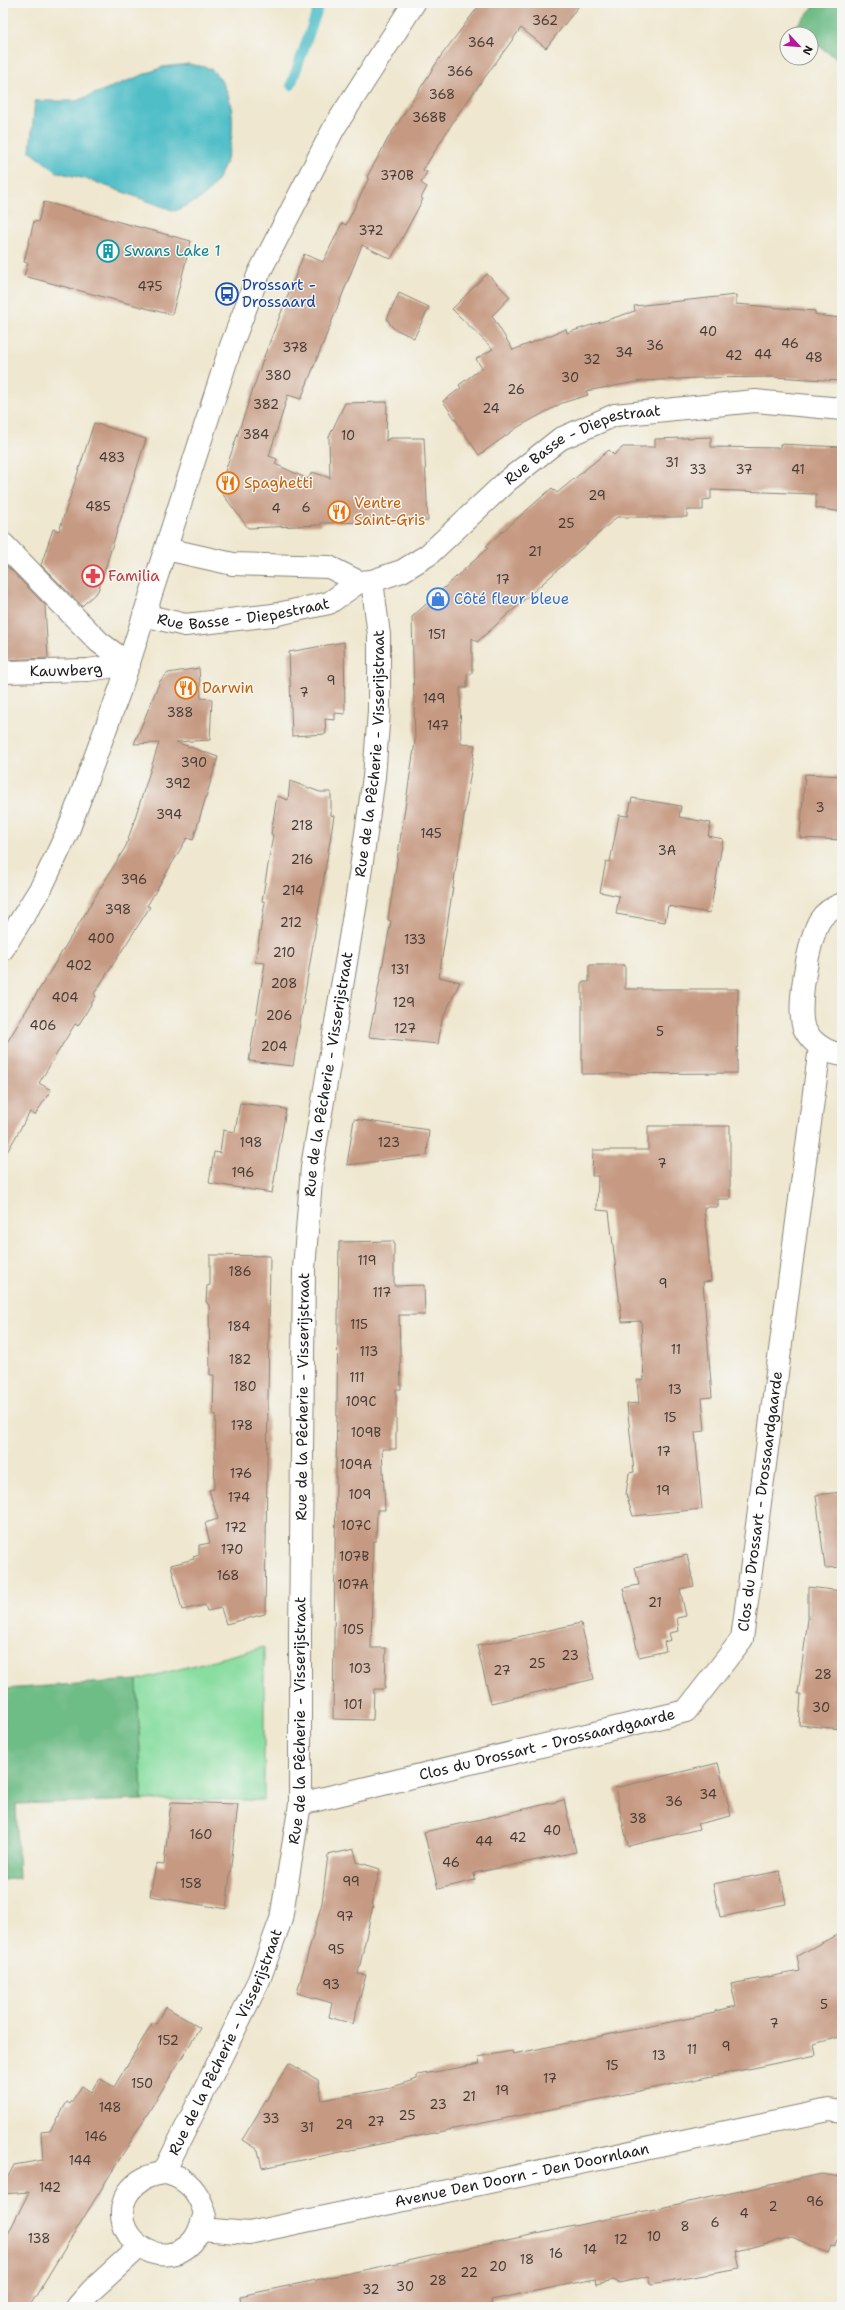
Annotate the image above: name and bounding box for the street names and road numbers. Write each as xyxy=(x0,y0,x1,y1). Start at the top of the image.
street label: Rue Basse - Diepestraat xyxy=(500,400,662,489)
street label: Rue Basse - Diepestraat xyxy=(155,593,331,635)
street label: Rue de la Pêcherie - Visserijstraat xyxy=(350,629,389,878)
street label: Kauwberg xyxy=(29,658,104,681)
street label: Rue de la Pêcherie - Visserijstraat xyxy=(300,950,358,1198)
street label: Rue de la Pêcherie - Visserijstraat xyxy=(291,1273,314,1521)
street label: Clos du Drossart - Drossaardgaarde xyxy=(733,1370,787,1633)
street label: Rue de la Pêcherie - Visserijstraat xyxy=(283,1596,310,1846)
street label: Clos du Drossart - Drossaardgaarde xyxy=(417,1704,677,1785)
street label: Rue de la Pêcherie - Visserijstraat xyxy=(164,1926,287,2159)
street label: Avenue Den Doorn - Den Doornlaan xyxy=(393,2138,651,2212)

